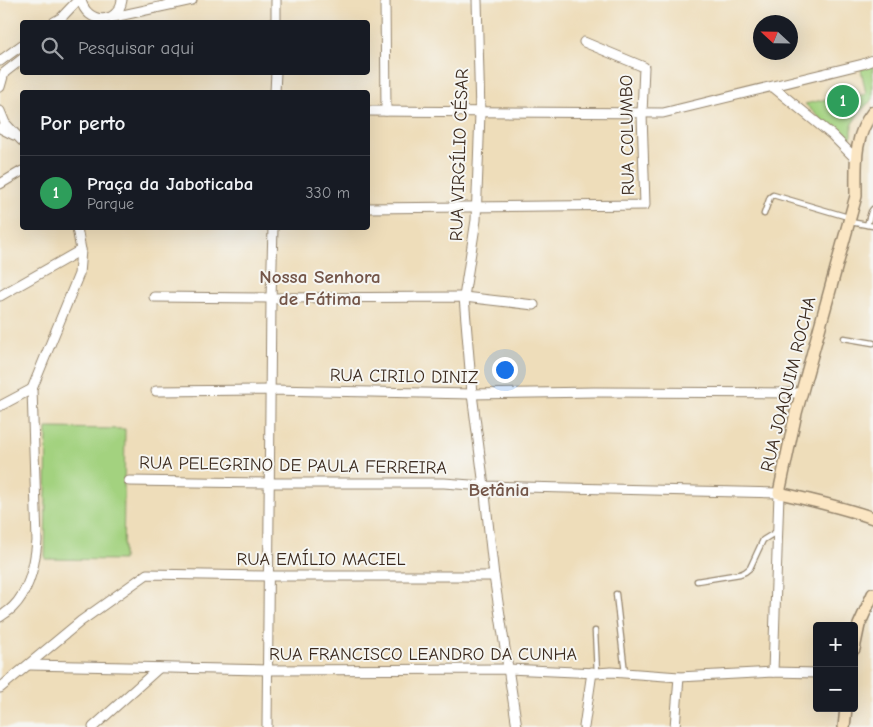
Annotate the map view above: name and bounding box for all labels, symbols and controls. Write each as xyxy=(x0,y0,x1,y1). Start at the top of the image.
north arrow xyxy=(753,15,798,60)
search box xyxy=(20,20,370,75)
icon: search xyxy=(38,34,66,62)
text: Pesquisar aqui xyxy=(78,37,194,59)
street label: RUA VIRGÍLIO CÉSAR xyxy=(445,68,473,242)
street label: RUA COLUMBO xyxy=(616,74,639,196)
pin: 1 xyxy=(827,82,859,120)
text: Por perto xyxy=(40,111,125,135)
text: Praça da Jaboticaba xyxy=(87,173,253,195)
text: 1 xyxy=(53,184,59,202)
text: 330 m xyxy=(305,184,350,202)
text: Parque xyxy=(87,195,134,213)
district label: Nossa Senhora de Fátima xyxy=(259,266,381,310)
street label: RUA JOAQUIM ROCHA xyxy=(757,294,820,474)
your location xyxy=(492,357,518,383)
street label: RUA CIRILO DINIZ xyxy=(330,365,479,388)
street label: RUA PELEGRINO DE PAULA FERREIRA xyxy=(139,452,447,479)
district label: Betânia xyxy=(469,479,529,501)
street label: RUA EMÍLIO MACIEL xyxy=(237,548,405,570)
map controls xyxy=(813,622,858,712)
button: + xyxy=(813,622,858,667)
street label: RUA FRANCISCO LEANDRO DA CUNHA xyxy=(269,644,577,665)
button: − xyxy=(813,667,858,712)

